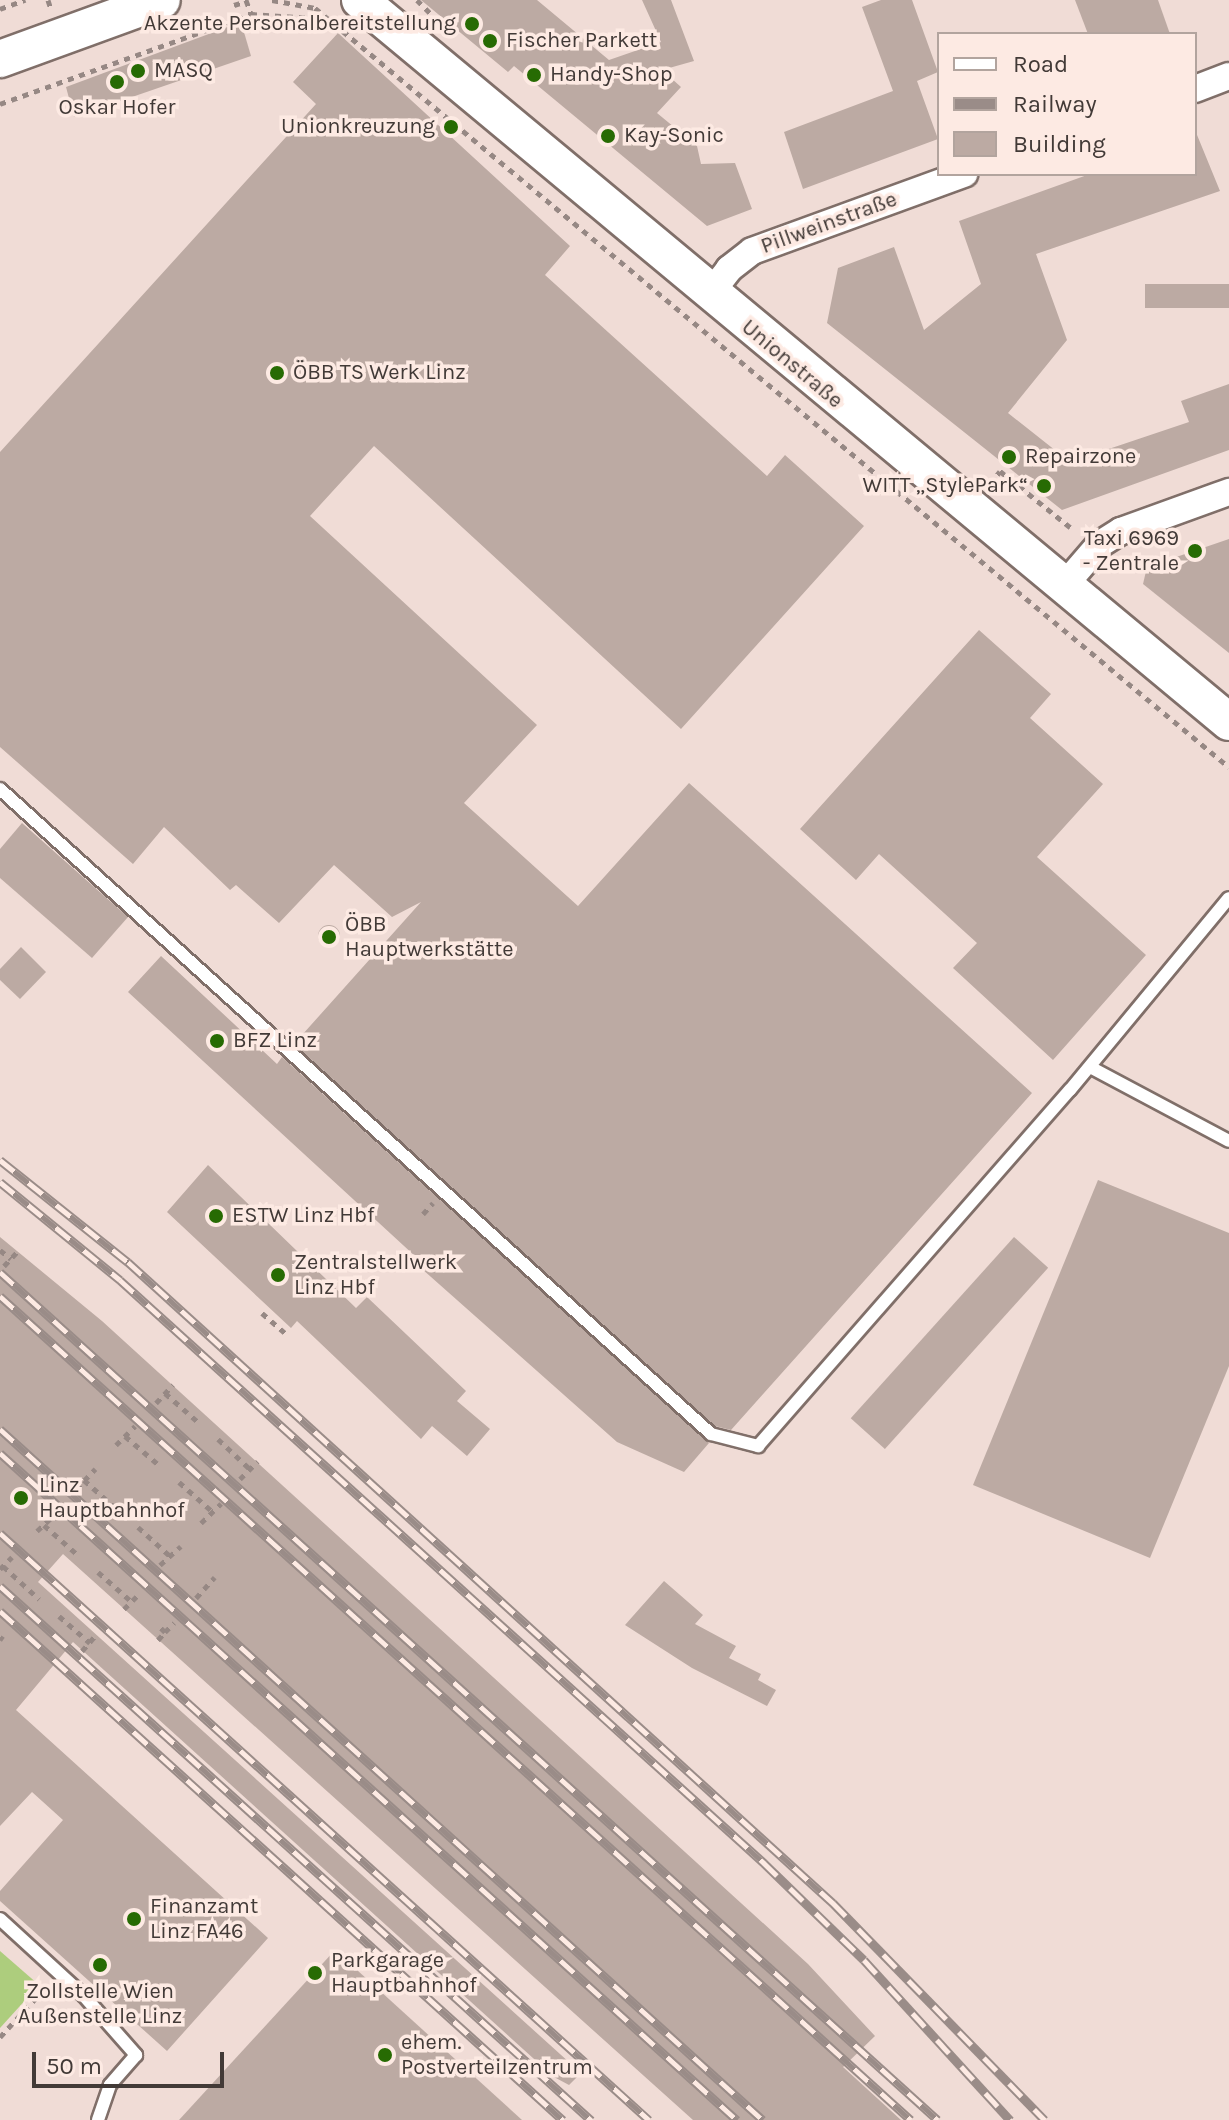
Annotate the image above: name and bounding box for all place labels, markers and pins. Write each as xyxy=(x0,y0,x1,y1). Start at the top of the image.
place label: Akzente Personalbereitstellung xyxy=(144,11,456,37)
marker: Akzente Personalbereitstellung xyxy=(463,15,481,33)
place label: Fischer Parkett xyxy=(506,28,657,54)
marker: Fischer Parkett xyxy=(481,32,499,50)
place label: MASQ xyxy=(154,58,213,84)
marker: MASQ xyxy=(129,62,147,80)
place label: Handy-Shop xyxy=(550,62,672,88)
marker: Handy-Shop xyxy=(525,66,543,84)
marker: Oskar Hofer xyxy=(108,73,126,91)
place label: Oskar Hofer xyxy=(59,95,175,121)
place label: Unionkreuzung xyxy=(281,114,435,140)
marker: Unionkreuzung xyxy=(442,118,460,136)
place label: Kay-Sonic xyxy=(624,123,724,149)
marker: Kay-Sonic xyxy=(599,127,617,145)
place label: ÖBB TS Werk Linz xyxy=(293,360,466,386)
marker: ÖBB TS Werk Linz xyxy=(268,364,286,382)
place label: Repairzone xyxy=(1025,444,1136,470)
marker: Repairzone xyxy=(1000,448,1018,466)
place label: WITT „StylePark“ xyxy=(863,473,1028,499)
marker: WITT „StylePark“ xyxy=(1035,477,1053,495)
place label: Taxi 6969 - Zentrale xyxy=(1083,525,1179,576)
marker: Taxi 6969 - Zentrale xyxy=(1186,542,1204,560)
place label: ÖBB Hauptwerkstätte xyxy=(345,911,514,962)
marker: ÖBB Hauptwerkstätte xyxy=(320,928,338,946)
place label: BFZ Linz xyxy=(233,1028,317,1054)
marker: BFZ Linz xyxy=(208,1032,226,1050)
place label: ESTW Linz Hbf xyxy=(232,1203,375,1229)
marker: ESTW Linz Hbf xyxy=(207,1207,225,1225)
place label: Zentralstellwerk Linz Hbf xyxy=(294,1249,457,1300)
marker: Zentralstellwerk Linz Hbf xyxy=(269,1266,287,1284)
place label: Linz Hauptbahnhof xyxy=(39,1472,185,1524)
marker: Linz Hauptbahnhof xyxy=(10,1487,32,1509)
place label: Finanzamt Linz FA46 xyxy=(150,1893,258,1944)
marker: Finanzamt Linz FA46 xyxy=(125,1910,143,1928)
place label: Parkgarage Hauptbahnhof xyxy=(331,1947,477,1998)
marker: Zollstelle Wien Außenstelle Linz xyxy=(91,1956,109,1974)
marker: Parkgarage Hauptbahnhof xyxy=(306,1964,324,1982)
place label: Zollstelle Wien Außenstelle Linz xyxy=(18,1978,182,2030)
place label: ehem. Postverteilzentrum xyxy=(401,2029,593,2080)
marker: ehem. Postverteilzentrum xyxy=(376,2046,394,2064)

